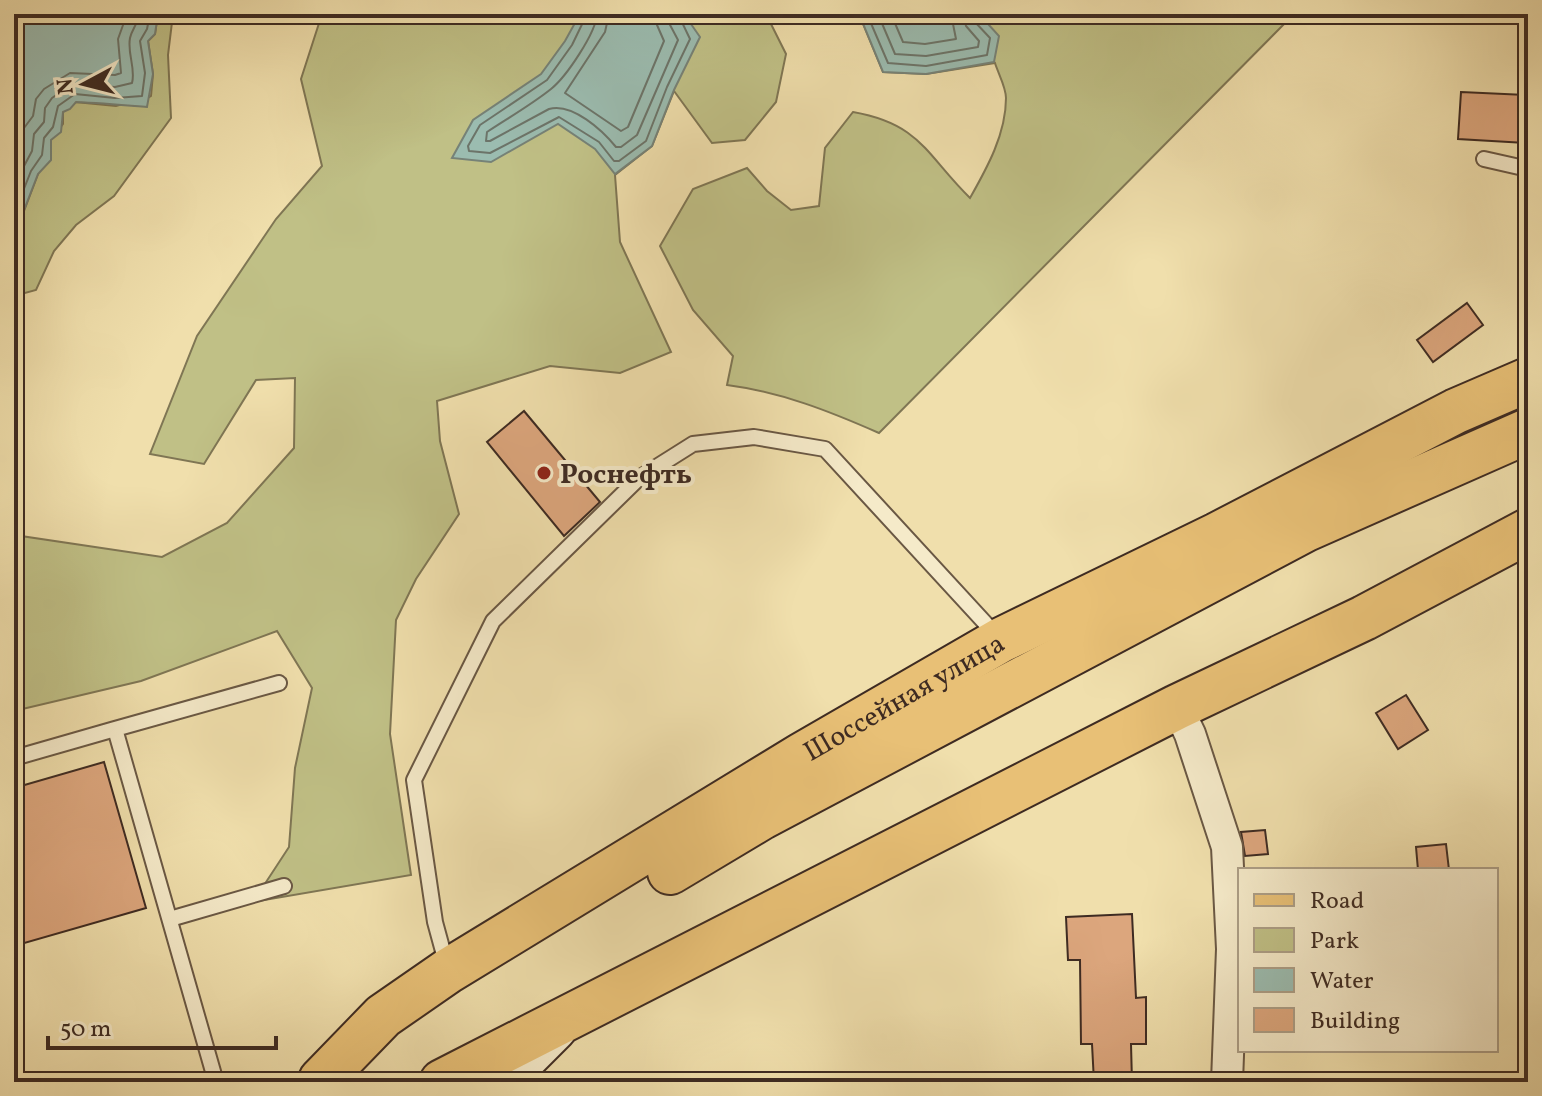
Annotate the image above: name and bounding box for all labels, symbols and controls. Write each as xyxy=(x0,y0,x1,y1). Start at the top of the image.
north arrow xyxy=(44,44,124,124)
text: N xyxy=(50,76,83,96)
place label: Роснефть xyxy=(560,456,692,495)
marker: Роснефть xyxy=(535,464,553,482)
street label: Шоссейная улица xyxy=(797,625,1013,772)
legend xyxy=(1238,868,1498,1052)
text: Road xyxy=(1310,885,1364,919)
text: Park xyxy=(1310,925,1359,959)
text: Water xyxy=(1310,965,1374,999)
scale bar xyxy=(48,1000,276,1050)
text: Building xyxy=(1310,1005,1400,1039)
text: 50 m xyxy=(60,1013,112,1047)

